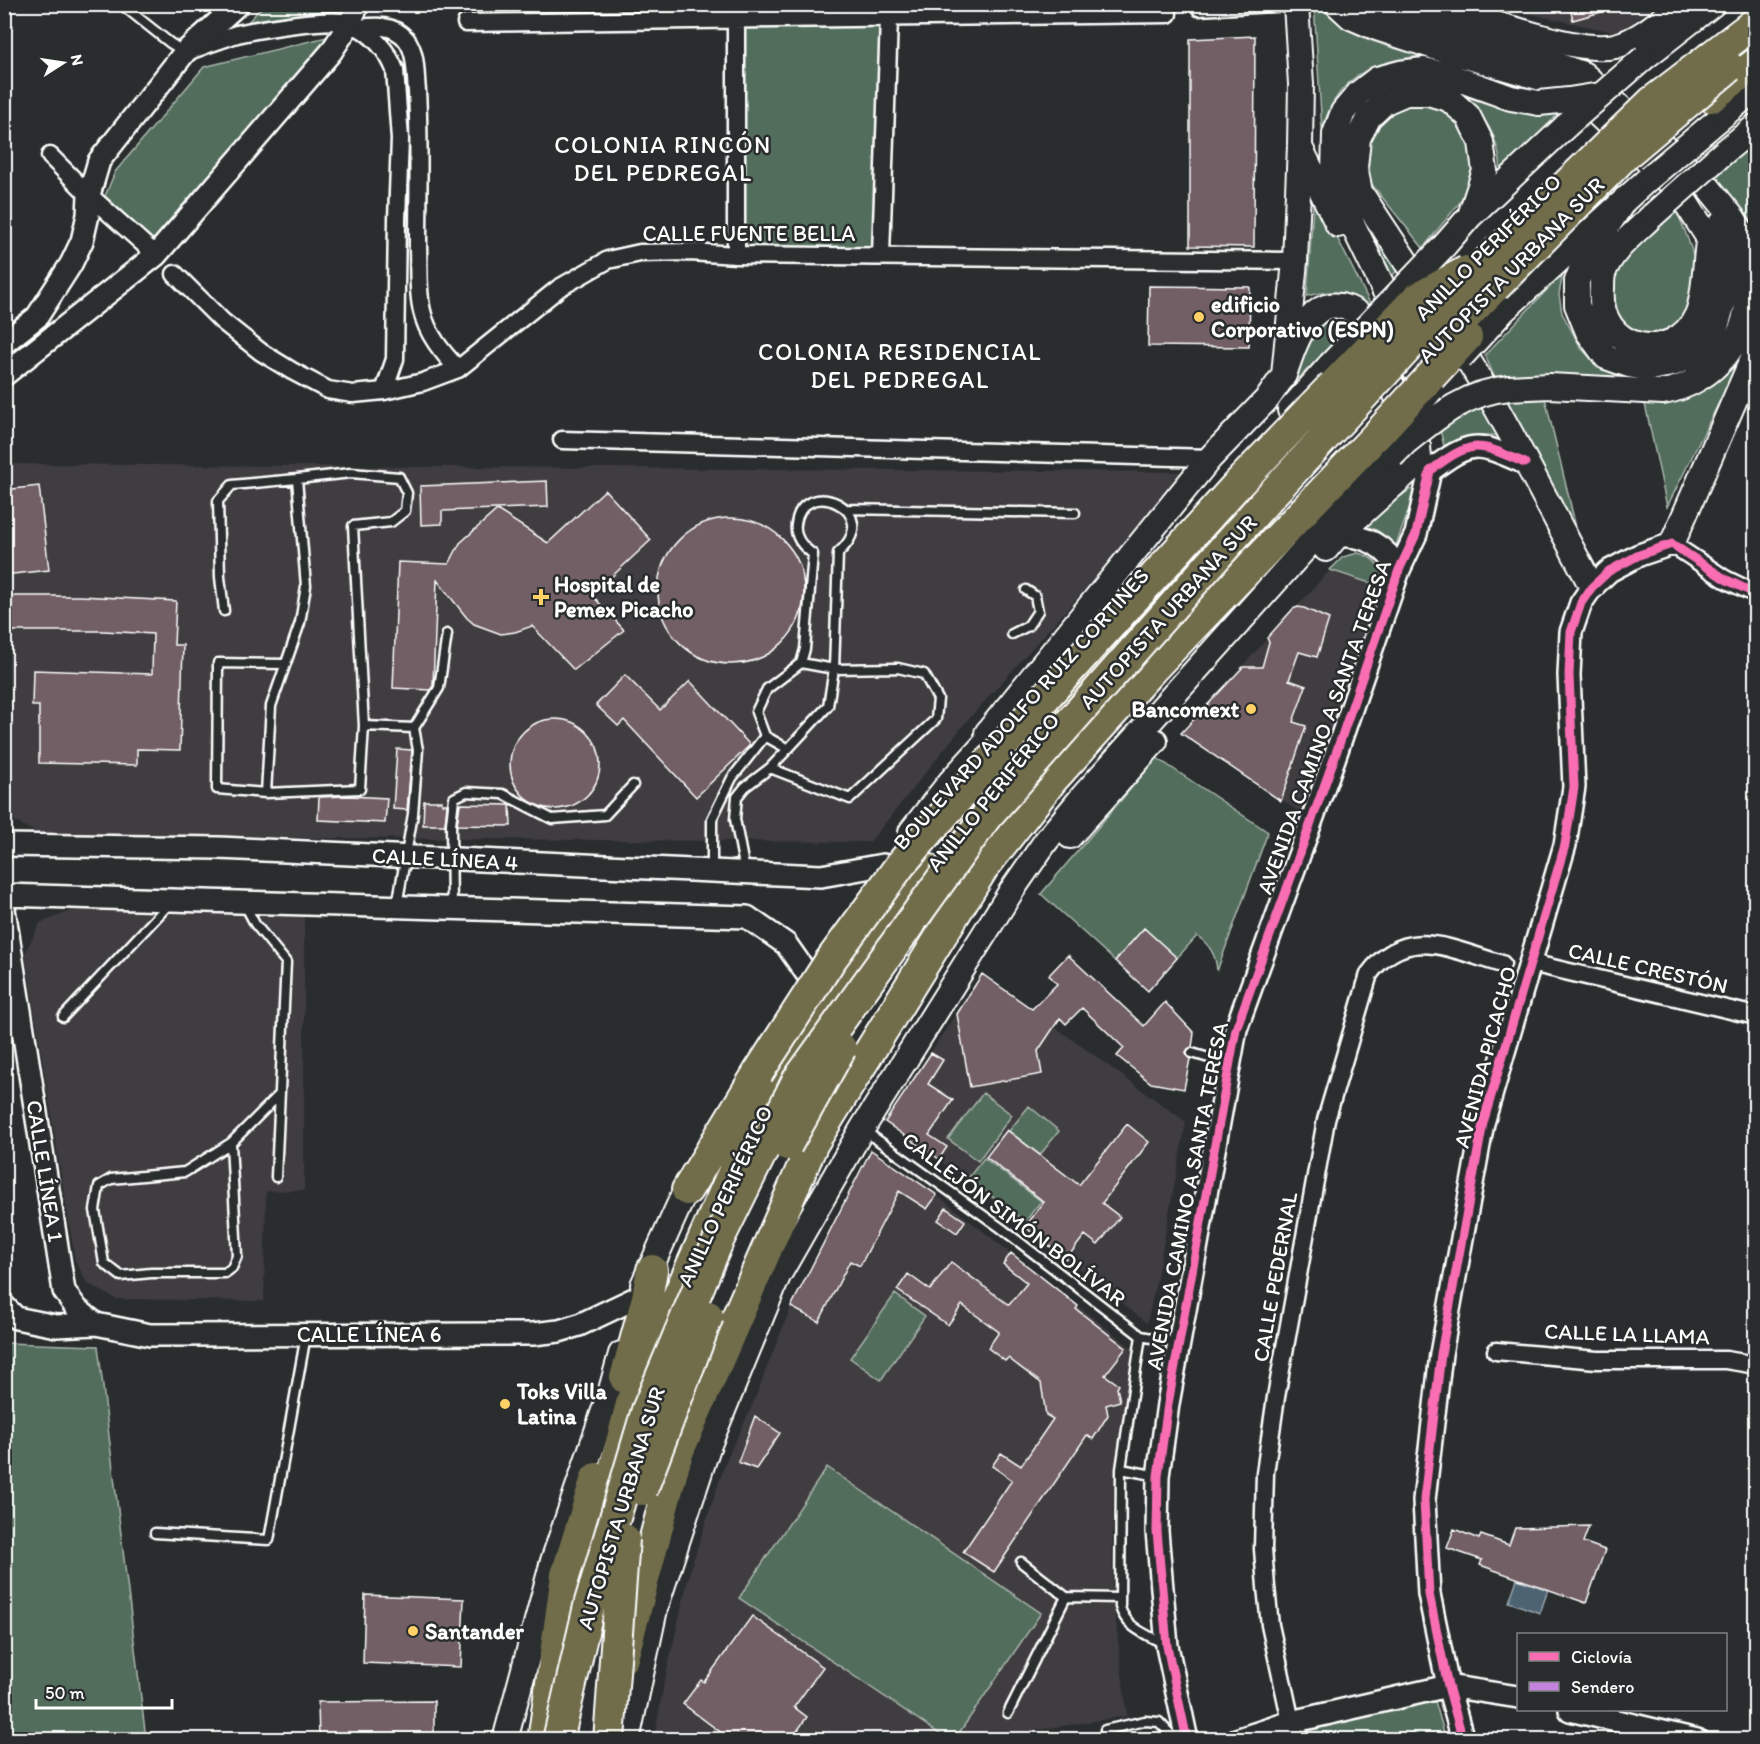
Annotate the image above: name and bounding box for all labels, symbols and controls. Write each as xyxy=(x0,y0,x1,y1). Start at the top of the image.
north arrow xyxy=(33,33,93,93)
text: N xyxy=(67,53,88,67)
district label: COLONIA RINCÓN DEL PEDREGAL xyxy=(554,130,772,187)
street label: ANILLO PERIFÉRICO xyxy=(1409,168,1567,326)
street label: AUTOPISTA URBANA SUR xyxy=(1412,171,1610,369)
street label: CALLE FUENTE BELLA xyxy=(643,220,855,247)
place label: edificio Corporativo (ESPN) xyxy=(1211,291,1394,343)
marker: edificio Corporativo (ESPN) xyxy=(1192,310,1206,324)
district label: COLONIA RESIDENCIAL DEL PEDREGAL xyxy=(758,337,1042,394)
street label: AUTOPISTA URBANA SUR xyxy=(1073,509,1263,715)
street label: AVENIDA CAMINO A SANTA TERESA xyxy=(1251,556,1397,898)
street label: BOULEVARD ADOLFO RUIZ CORTINES xyxy=(887,562,1155,856)
place label: Hospital de Pemex Picacho xyxy=(554,571,693,623)
marker: Hospital de Pemex Picacho xyxy=(532,588,550,606)
place label: Bancomext xyxy=(1131,696,1240,723)
marker: Bancomext xyxy=(1244,702,1258,716)
street label: ANILLO PERIFÉRICO xyxy=(921,707,1065,877)
street label: CALLE LÍNEA 4 xyxy=(371,842,519,876)
street label: CALLE CRESTÓN xyxy=(1566,937,1730,999)
street label: AVENIDA PICACHO xyxy=(1448,963,1522,1151)
street label: AVENIDA CAMINO A SANTA TERESA xyxy=(1140,1020,1234,1372)
street label: CALLE LÍNEA 1 xyxy=(20,1098,70,1244)
street label: ANILLO PERIFÉRICO xyxy=(671,1101,779,1291)
street label: CALLEJÓN SIMÓN BOLÍVAR xyxy=(897,1126,1131,1312)
street label: CALLE PEDERNAL xyxy=(1247,1190,1303,1364)
street label: CALLE LA LLAMA xyxy=(1544,1318,1710,1350)
street label: CALLE LÍNEA 6 xyxy=(297,1321,441,1348)
place label: Toks Villa Latina xyxy=(516,1378,608,1430)
street label: AUTOPISTA URBANA SUR xyxy=(571,1383,671,1633)
marker: Toks Villa Latina xyxy=(498,1397,512,1411)
place label: Santander xyxy=(425,1618,525,1645)
marker: Santander xyxy=(406,1624,420,1638)
legend xyxy=(1517,1633,1727,1711)
text: Ciclovía xyxy=(1571,1646,1633,1668)
scale bar xyxy=(36,1672,172,1710)
text: Sendero xyxy=(1571,1676,1634,1698)
text: 50 m xyxy=(45,1682,85,1704)

